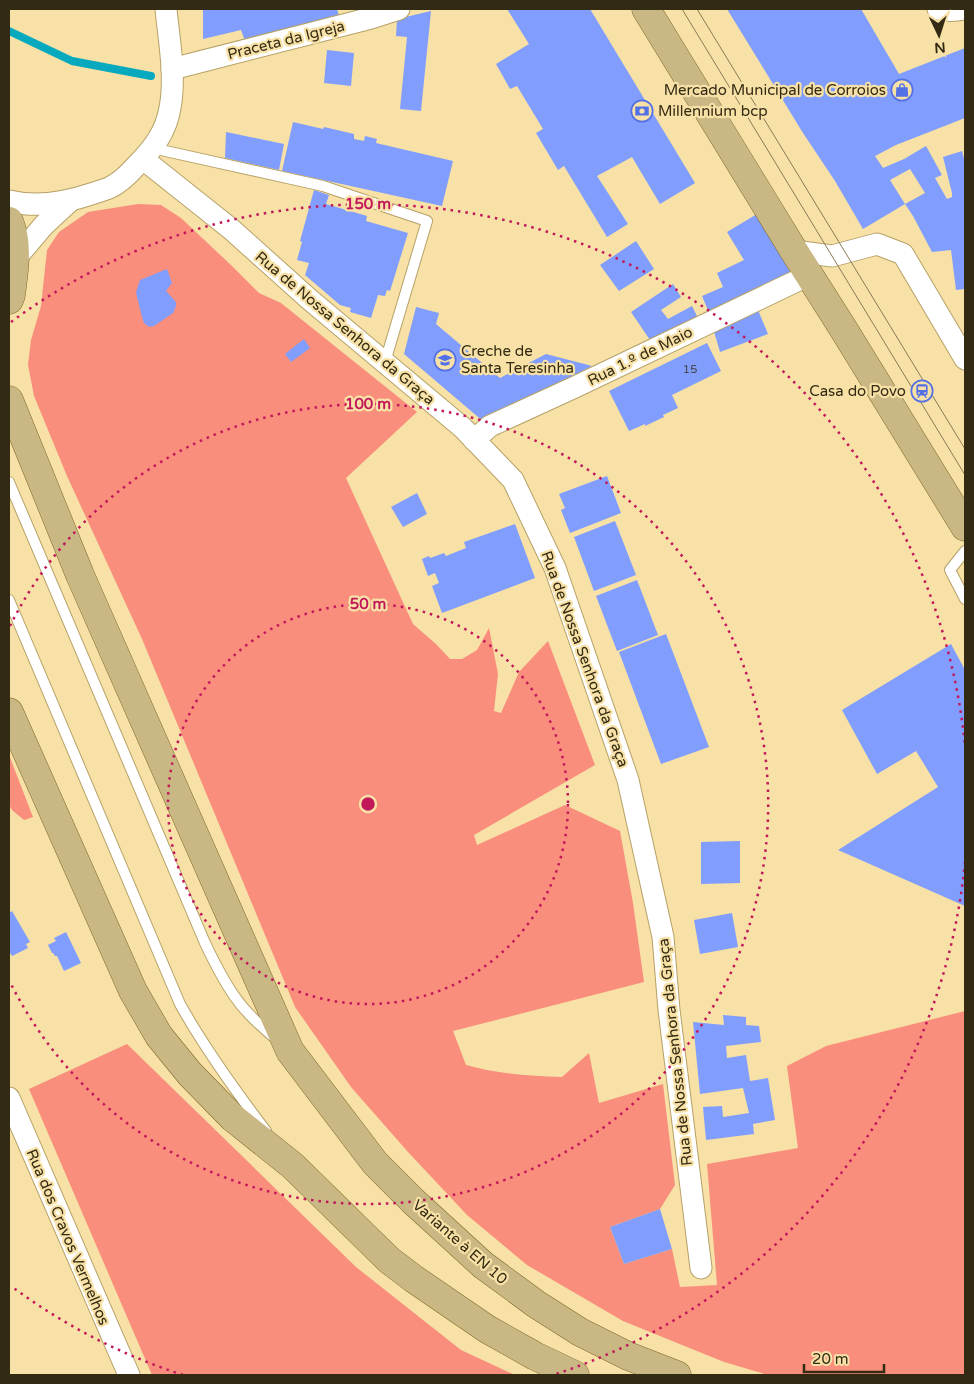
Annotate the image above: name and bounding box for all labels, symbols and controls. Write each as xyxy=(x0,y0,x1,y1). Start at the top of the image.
north arrow xyxy=(914,10,964,60)
street label: Praceta da Igreja xyxy=(226,17,346,63)
text: N xyxy=(934,39,946,56)
shop icon: Mercado Municipal de Corroios xyxy=(890,78,914,102)
place label: Mercado Municipal de Corroios xyxy=(664,81,886,99)
bank icon: Millennium bcp xyxy=(630,99,654,123)
place label: Millennium bcp xyxy=(658,102,768,120)
text: 150 m xyxy=(345,195,391,213)
street label: Rua de Nossa Senhora da Graça xyxy=(252,248,438,408)
street label: Rua 1.º de Maio xyxy=(585,323,695,389)
place label: Creche de Santa Teresinha xyxy=(461,342,574,377)
school or university icon: Creche de Santa Teresinha xyxy=(433,348,457,372)
house number: 15 xyxy=(682,362,698,376)
station icon: Casa do Povo xyxy=(910,379,934,403)
place label: Casa do Povo xyxy=(809,382,906,400)
text: 100 m xyxy=(345,395,391,413)
street label: Rua de Nossa Senhora da Graça xyxy=(537,548,633,770)
text: 50 m xyxy=(350,595,386,613)
centre of rings xyxy=(359,795,377,813)
street label: Rua de Nossa Senhora da Graça xyxy=(654,937,696,1167)
street label: Rua dos Cravos Vermelhos xyxy=(23,1146,113,1328)
street label: Variante à EN 10 xyxy=(409,1196,511,1288)
scale bar xyxy=(804,1342,884,1374)
text: 20 m xyxy=(812,1350,849,1368)

